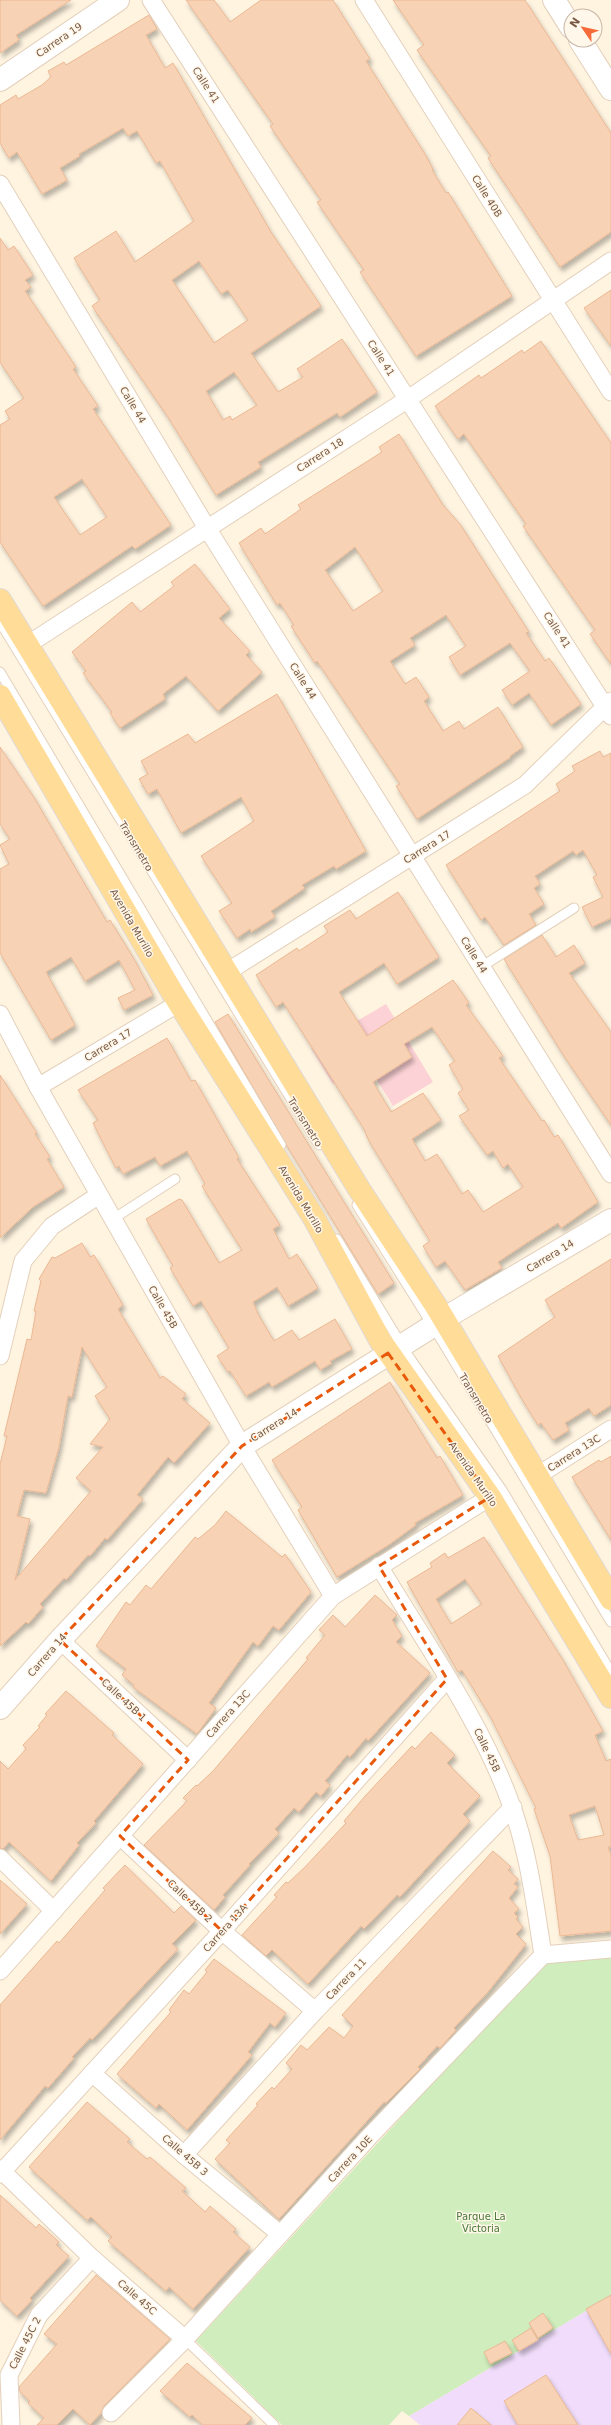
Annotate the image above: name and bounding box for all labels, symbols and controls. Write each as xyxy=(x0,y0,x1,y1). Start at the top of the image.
north arrow xyxy=(563,8,603,48)
text: N xyxy=(567,15,583,30)
street label: Carrera 19 xyxy=(34,21,84,59)
street label: Calle 41 xyxy=(190,65,222,105)
street label: Calle 40B xyxy=(470,173,504,219)
street label: Calle 41 xyxy=(365,338,397,378)
street label: Calle 44 xyxy=(118,385,148,425)
street label: Carrera 18 xyxy=(295,436,345,474)
street label: Calle 41 xyxy=(541,610,573,650)
street label: Calle 44 xyxy=(288,661,318,701)
street label: Transmetro xyxy=(116,818,155,873)
street label: Carrera 17 xyxy=(402,828,452,866)
street label: Avenida Murillo xyxy=(108,887,156,959)
street label: Calle 44 xyxy=(459,935,489,975)
street label: Carrera 17 xyxy=(82,1027,134,1063)
street label: Transmetro xyxy=(285,1094,325,1149)
street label: Avenida Murillo xyxy=(277,1163,325,1235)
street label: Carrera 14 xyxy=(524,1238,576,1274)
street label: Calle 45B xyxy=(146,1284,180,1330)
street label: Transmetro xyxy=(456,1370,495,1425)
street label: Carrera 14 xyxy=(249,1406,299,1444)
street label: Carrera 13C xyxy=(546,1432,602,1474)
street label: Avenida Murillo xyxy=(447,1439,499,1509)
street label: Carrera 14 xyxy=(25,1631,69,1679)
street label: Calle 45B 1 xyxy=(99,1676,149,1724)
street label: Carrera 13C xyxy=(204,1688,252,1740)
street label: Calle 45B xyxy=(472,1726,502,1774)
street label: Calle 45B 2 xyxy=(165,1877,215,1925)
street label: Carrera 13A xyxy=(201,1902,249,1954)
street label: Carrera 11 xyxy=(324,1956,368,2002)
street label: Calle 45B 3 xyxy=(160,2132,210,2178)
street label: Carrera 10E xyxy=(326,2133,374,2185)
park label: Parque La Victoria xyxy=(456,2211,506,2234)
street label: Calle 45C xyxy=(115,2277,159,2317)
street label: Calle 45C 2 xyxy=(7,2315,43,2371)

